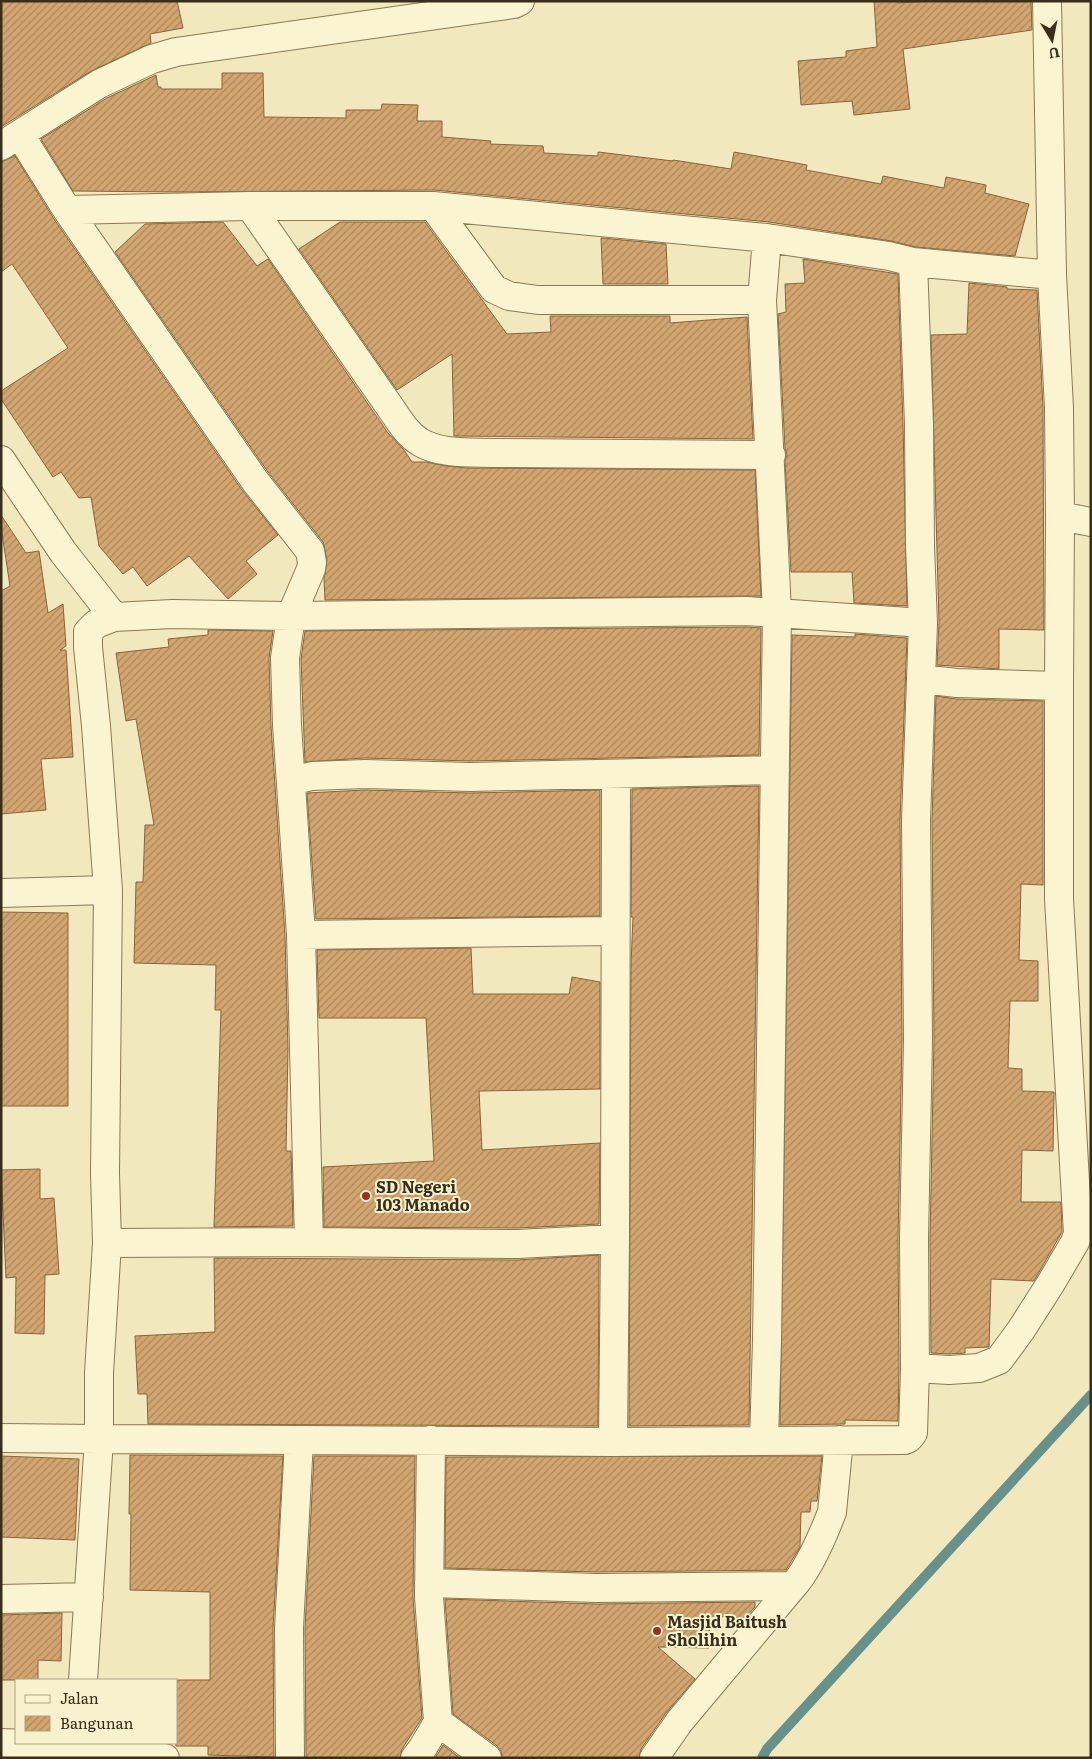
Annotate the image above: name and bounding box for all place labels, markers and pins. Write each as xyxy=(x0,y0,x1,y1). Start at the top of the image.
place label: SD Negeri 103 Manado xyxy=(376,1174,470,1216)
marker: SD Negeri 103 Manado xyxy=(360,1190,372,1202)
place label: Masjid Baitush Sholihin xyxy=(667,1609,787,1651)
marker: Masjid Baitush Sholihin xyxy=(651,1625,663,1637)

